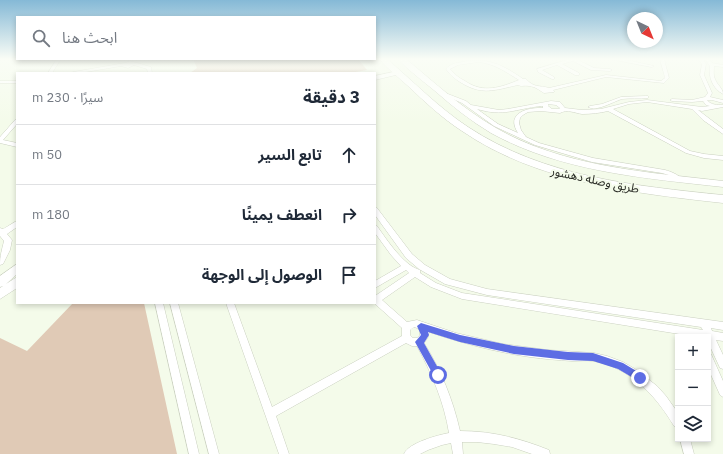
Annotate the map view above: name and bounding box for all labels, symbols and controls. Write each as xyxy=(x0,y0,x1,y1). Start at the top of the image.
north arrow xyxy=(627,12,663,48)
search box xyxy=(16,16,376,60)
icon: search xyxy=(30,27,52,49)
text: ابحث هنا xyxy=(62,28,117,47)
text: 3 دقيقة xyxy=(303,86,360,108)
text: سيرًا · 230 m xyxy=(32,89,103,106)
icon: ahead xyxy=(338,144,360,166)
text: تابع السير xyxy=(258,145,322,164)
text: 50 m xyxy=(32,146,62,163)
street label: طريق وصله دهشور xyxy=(548,163,641,197)
icon: right xyxy=(338,204,360,226)
text: انعطف يمينًا xyxy=(242,205,322,224)
text: 180 m xyxy=(32,206,70,223)
icon: arrive xyxy=(338,264,360,286)
text: الوصول إلى الوجهة xyxy=(202,265,322,284)
map controls xyxy=(675,334,711,442)
button: + xyxy=(675,334,711,370)
route start xyxy=(429,366,447,384)
route end xyxy=(631,369,649,387)
button: − xyxy=(675,370,711,406)
button: layers xyxy=(675,406,711,442)

